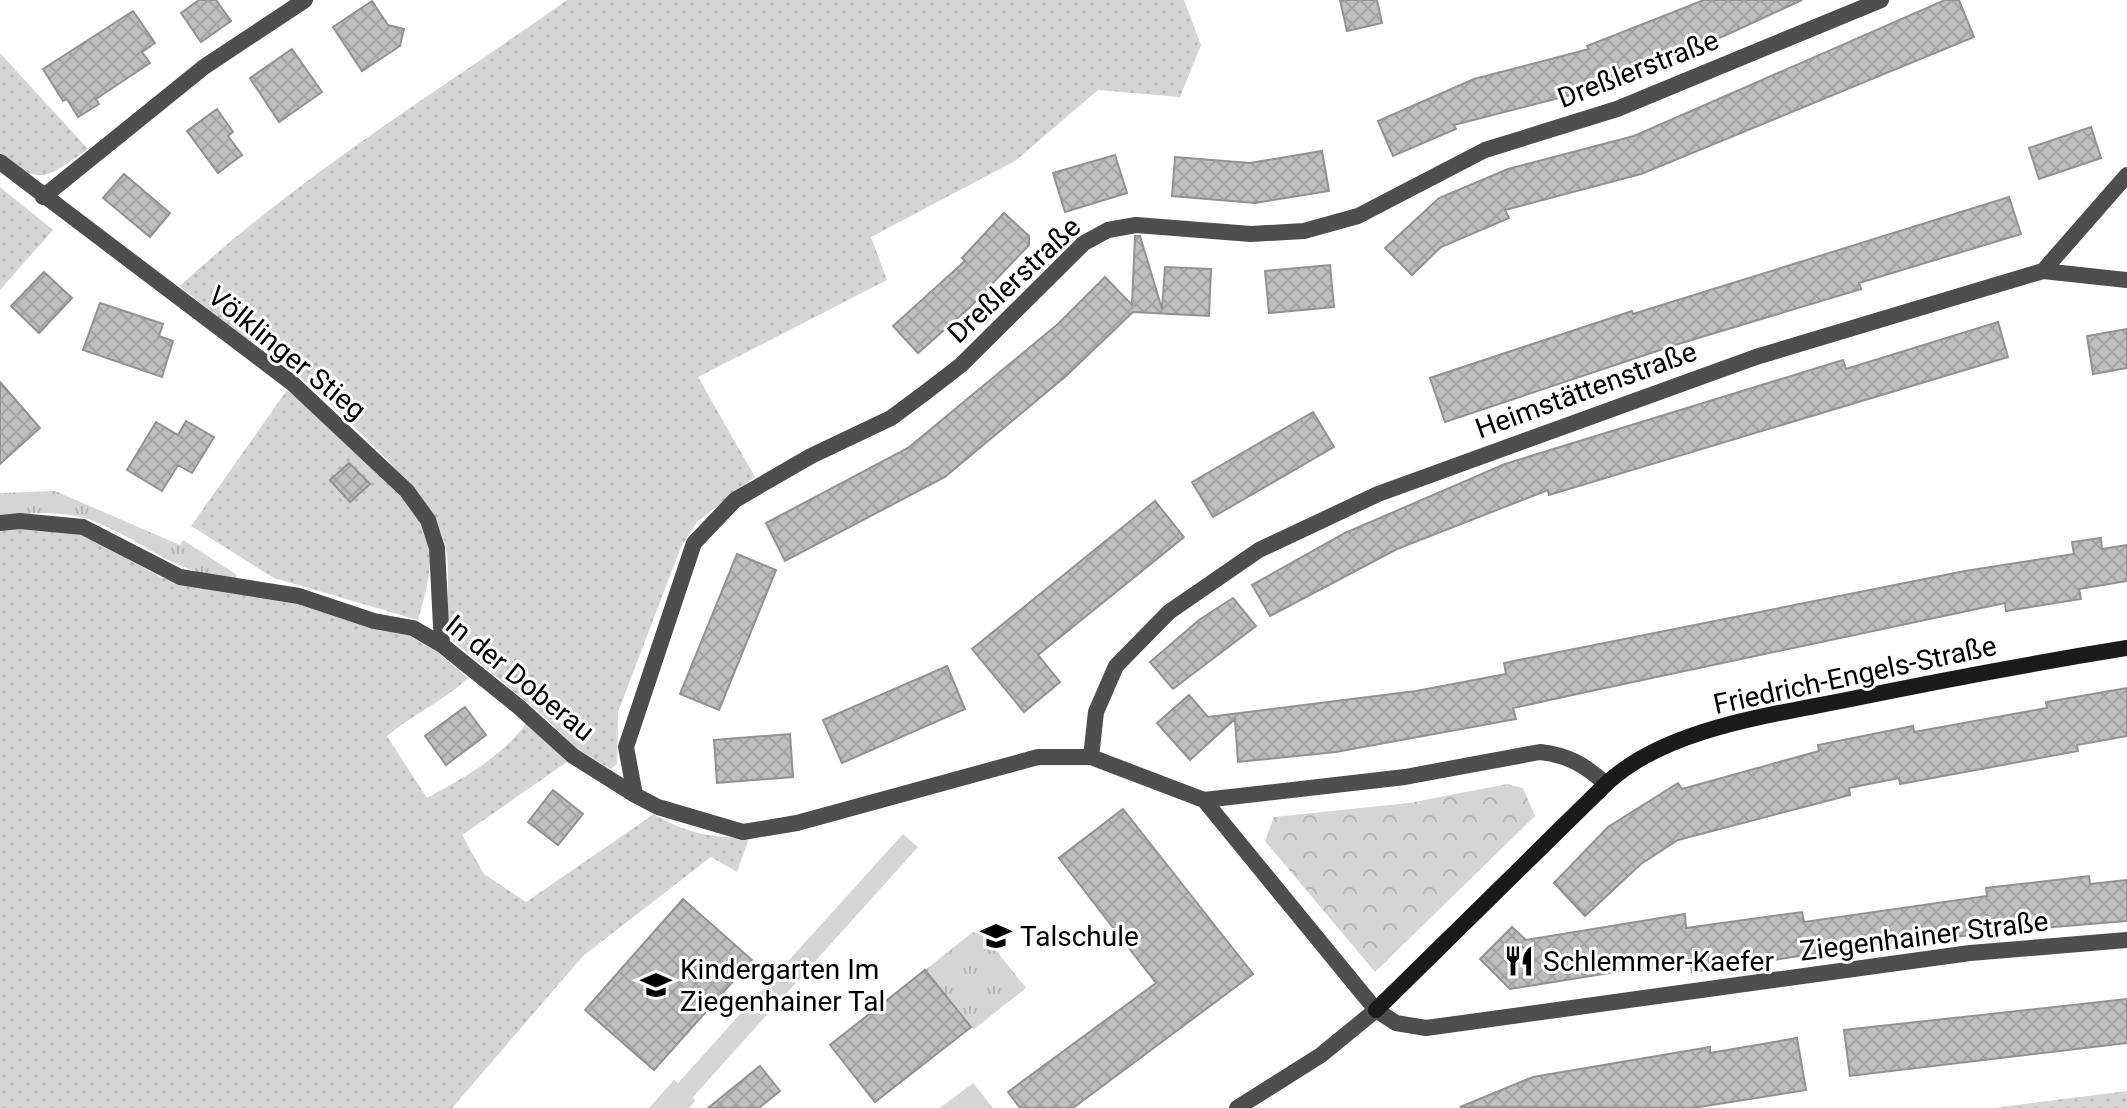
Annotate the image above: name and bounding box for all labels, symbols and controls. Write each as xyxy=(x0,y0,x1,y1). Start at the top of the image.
street label: Dreßlerstraße xyxy=(1553,23,1723,115)
street label: Dreßlerstraße xyxy=(941,210,1087,350)
street label: Völklinger Stieg xyxy=(201,279,373,427)
street label: Heimstättenstraße xyxy=(1471,335,1701,445)
street label: In der Doberau xyxy=(439,608,601,748)
street label: Friedrich-Engels-Straße xyxy=(1710,629,2000,721)
street label: Ziegenhainer Straße xyxy=(1798,904,2050,968)
school or university icon: Talschule xyxy=(979,919,1013,953)
place label: Talschule xyxy=(1020,920,1139,953)
restaurant icon: Schlemmer-Kaefer xyxy=(1502,944,1536,978)
place label: Schlemmer-Kaefer xyxy=(1543,945,1774,978)
place label: Kindergarten Im Ziegenhainer Tal xyxy=(680,953,885,1018)
school or university icon: Kindergarten Im Ziegenhainer Tal xyxy=(639,968,673,1002)

